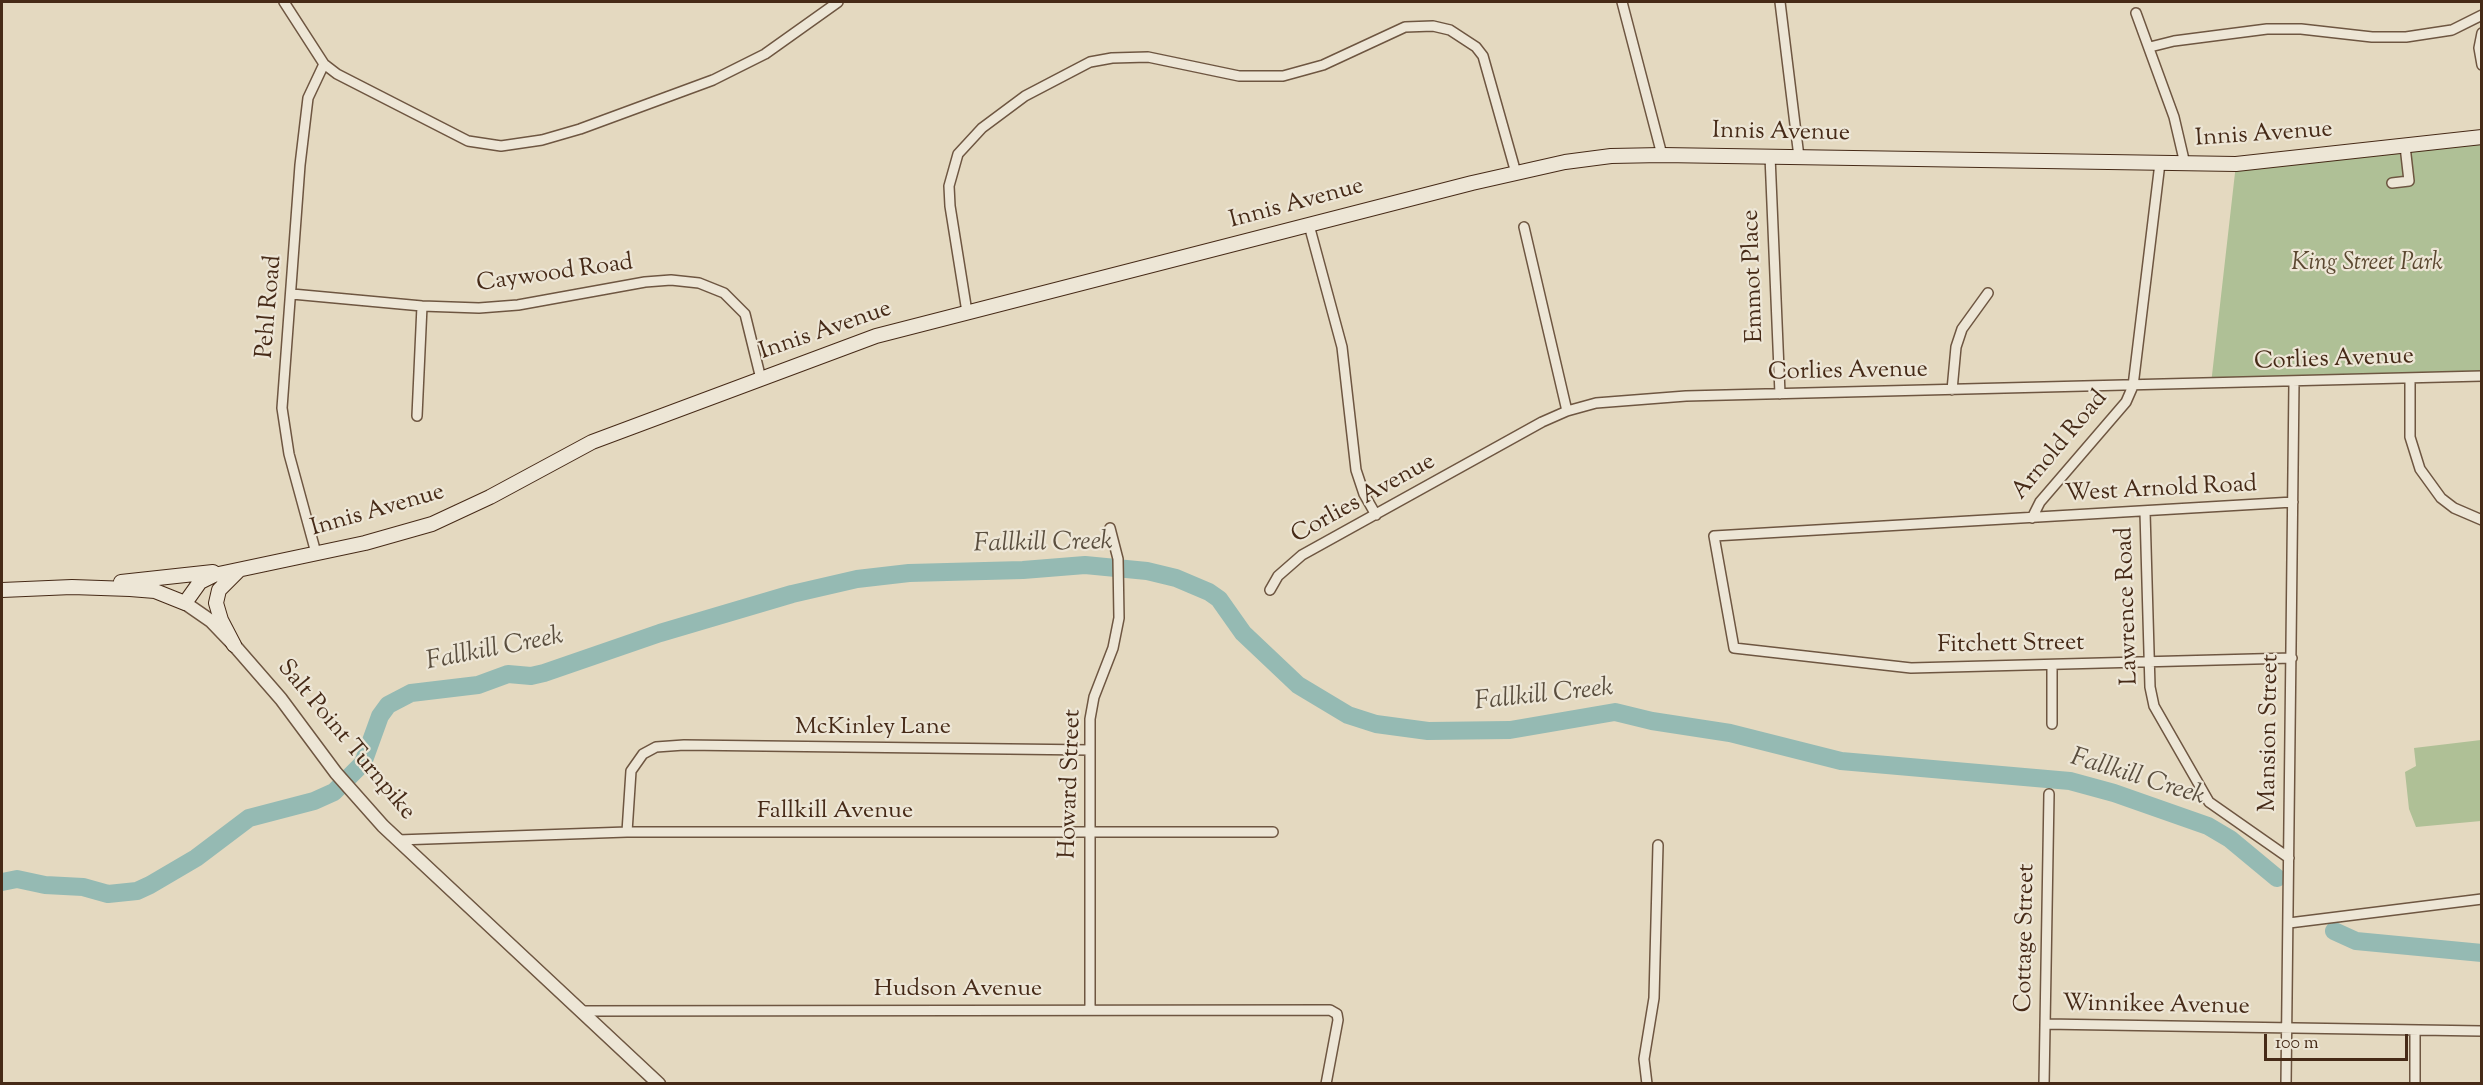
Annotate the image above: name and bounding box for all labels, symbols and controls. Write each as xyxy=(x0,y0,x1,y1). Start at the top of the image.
street label: Innis Avenue xyxy=(2194,117,2334,155)
street label: Innis Avenue xyxy=(1712,118,1850,150)
street label: Innis Avenue xyxy=(1227,173,1367,237)
street label: Emmot Place xyxy=(1738,209,1772,343)
street label: Caywood Road xyxy=(475,250,635,300)
park label: King Street Park xyxy=(2291,251,2443,279)
street label: Pehl Road xyxy=(252,254,290,360)
street label: Innis Avenue xyxy=(756,296,896,368)
street label: Corlies Avenue xyxy=(2254,344,2414,378)
street label: Corlies Avenue xyxy=(1768,357,1928,389)
street label: Arnold Road xyxy=(2007,385,2115,507)
street label: Corlies Avenue xyxy=(1287,449,1441,551)
street label: West Arnold Road xyxy=(2064,472,2258,510)
street label: Innis Avenue xyxy=(308,479,448,545)
street label: Lawrence Road xyxy=(2112,526,2146,686)
water label: Fallkill Creek xyxy=(973,528,1113,562)
water label: Fallkill Creek xyxy=(424,622,566,680)
street label: Fitchett Street xyxy=(1937,630,2085,662)
street label: Mansion Street xyxy=(2255,654,2287,812)
street label: Salt Point Turnpike xyxy=(270,655,420,827)
water label: Fallkill Creek xyxy=(1473,674,1615,720)
street label: Howard Street xyxy=(1055,709,1089,859)
street label: McKinley Lane xyxy=(795,715,951,743)
water label: Fallkill Creek xyxy=(2066,744,2208,814)
street label: Fallkill Avenue xyxy=(757,799,913,827)
street label: Cottage Street xyxy=(2011,863,2043,1013)
street label: Hudson Avenue xyxy=(874,977,1042,1005)
street label: Winnikee Avenue xyxy=(2062,991,2250,1023)
scale bar xyxy=(2267,1022,2411,1060)
text: 100 m xyxy=(2275,1031,2319,1057)

